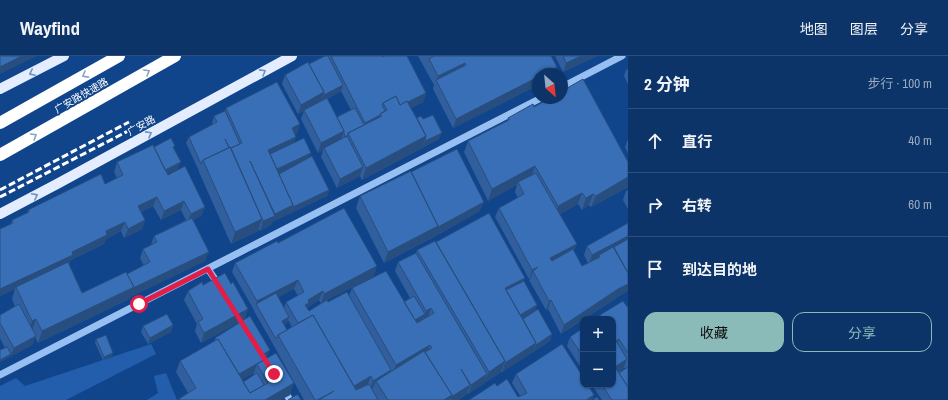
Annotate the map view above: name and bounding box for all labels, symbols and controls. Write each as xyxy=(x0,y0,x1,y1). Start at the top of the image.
text: Wayfind xyxy=(20,15,80,41)
text: 地图 xyxy=(800,20,828,38)
text: 图层 xyxy=(850,20,878,38)
text: 分享 xyxy=(900,20,928,38)
one-way arrow xyxy=(29,68,36,75)
north arrow xyxy=(532,68,568,104)
one-way arrow xyxy=(143,69,150,76)
one-way arrow xyxy=(259,69,266,77)
one-way arrow xyxy=(82,71,90,78)
text: 2 分钟 xyxy=(644,72,690,95)
street label: 广安路快速路 xyxy=(52,75,110,116)
text: 步行 · 100 m xyxy=(867,75,932,92)
street label: 广安路 xyxy=(125,112,158,138)
icon: ahead xyxy=(644,130,666,152)
text: 直行 xyxy=(682,131,712,152)
one-way arrow xyxy=(145,132,152,139)
text: 40 m xyxy=(908,132,932,149)
one-way arrow xyxy=(30,133,37,140)
one-way arrow xyxy=(30,194,38,201)
icon: right xyxy=(644,194,666,216)
text: 右转 xyxy=(682,195,712,216)
text: 60 m xyxy=(908,196,932,213)
icon: arrive xyxy=(644,258,666,280)
text: 到达目的地 xyxy=(682,259,757,280)
route start xyxy=(130,295,148,313)
button: 收藏 xyxy=(644,312,784,352)
button: 分享 xyxy=(792,312,932,352)
map controls xyxy=(580,316,616,388)
button: + xyxy=(580,316,616,352)
button: − xyxy=(580,352,616,388)
route end xyxy=(265,365,283,383)

